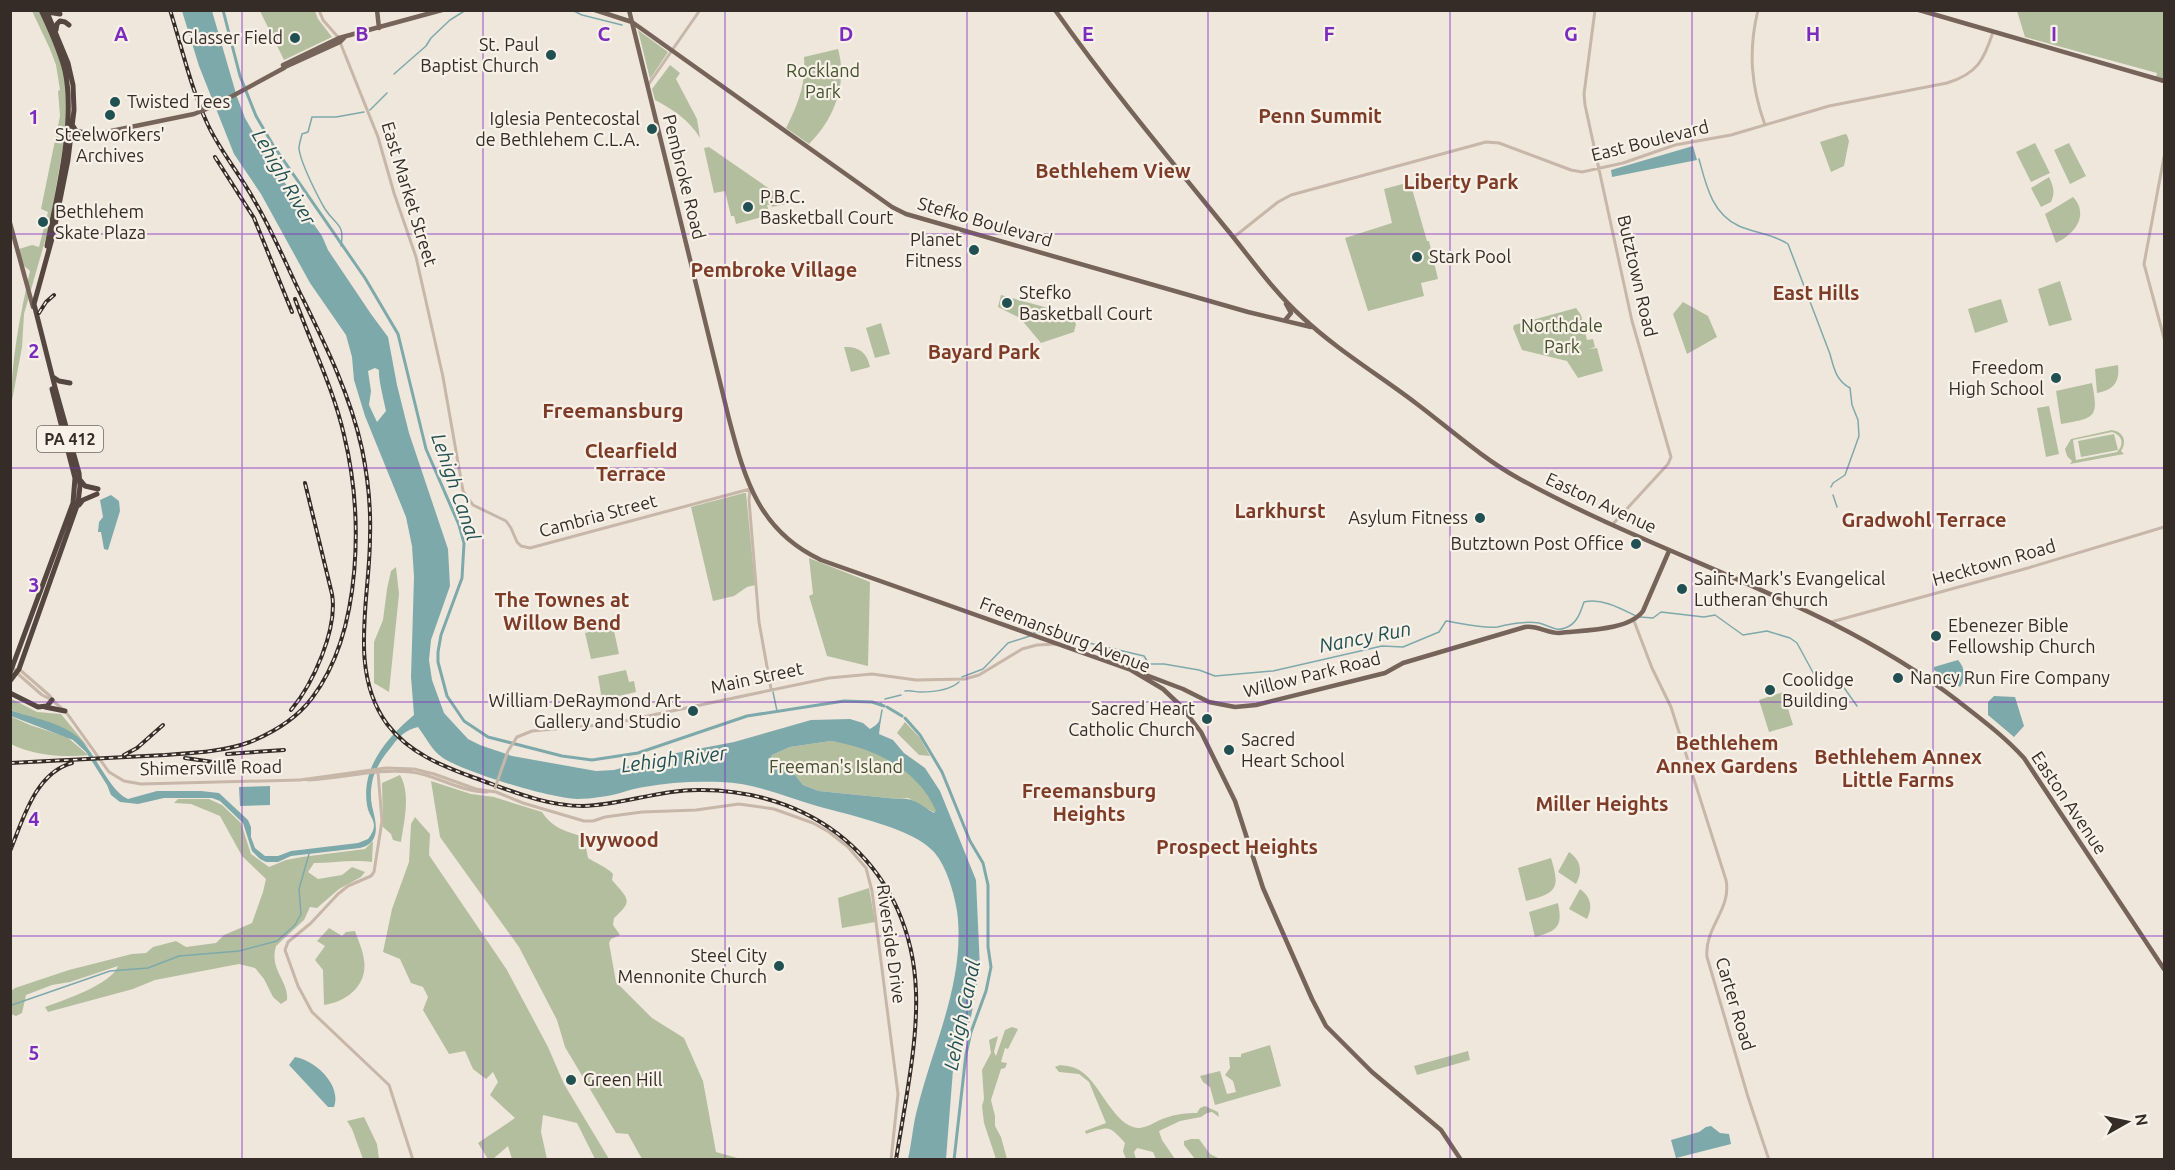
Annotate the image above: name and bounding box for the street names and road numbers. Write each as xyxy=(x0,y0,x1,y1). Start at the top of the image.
street label: Pembroke Road xyxy=(660,112,710,241)
street label: East Boulevard xyxy=(1589,116,1711,164)
street label: East Market Street xyxy=(378,119,441,268)
street label: Stefko Boulevard xyxy=(916,192,1055,250)
street label: Butztown Road xyxy=(1614,213,1662,339)
road number: PA 412 xyxy=(37,426,103,452)
street label: Easton Avenue xyxy=(1543,468,1660,536)
street label: Cambria Street xyxy=(537,490,659,540)
street label: Hecktown Road xyxy=(1930,535,2058,589)
street label: Freemansburg Avenue xyxy=(977,592,1154,676)
street label: Willow Park Road xyxy=(1241,647,1382,701)
street label: Main Street xyxy=(709,657,805,697)
street label: Easton Avenue xyxy=(2028,747,2112,858)
street label: Shimersville Road xyxy=(140,756,282,778)
street label: Riverside Drive xyxy=(874,883,910,1005)
street label: Carter Road xyxy=(1712,955,1760,1053)

